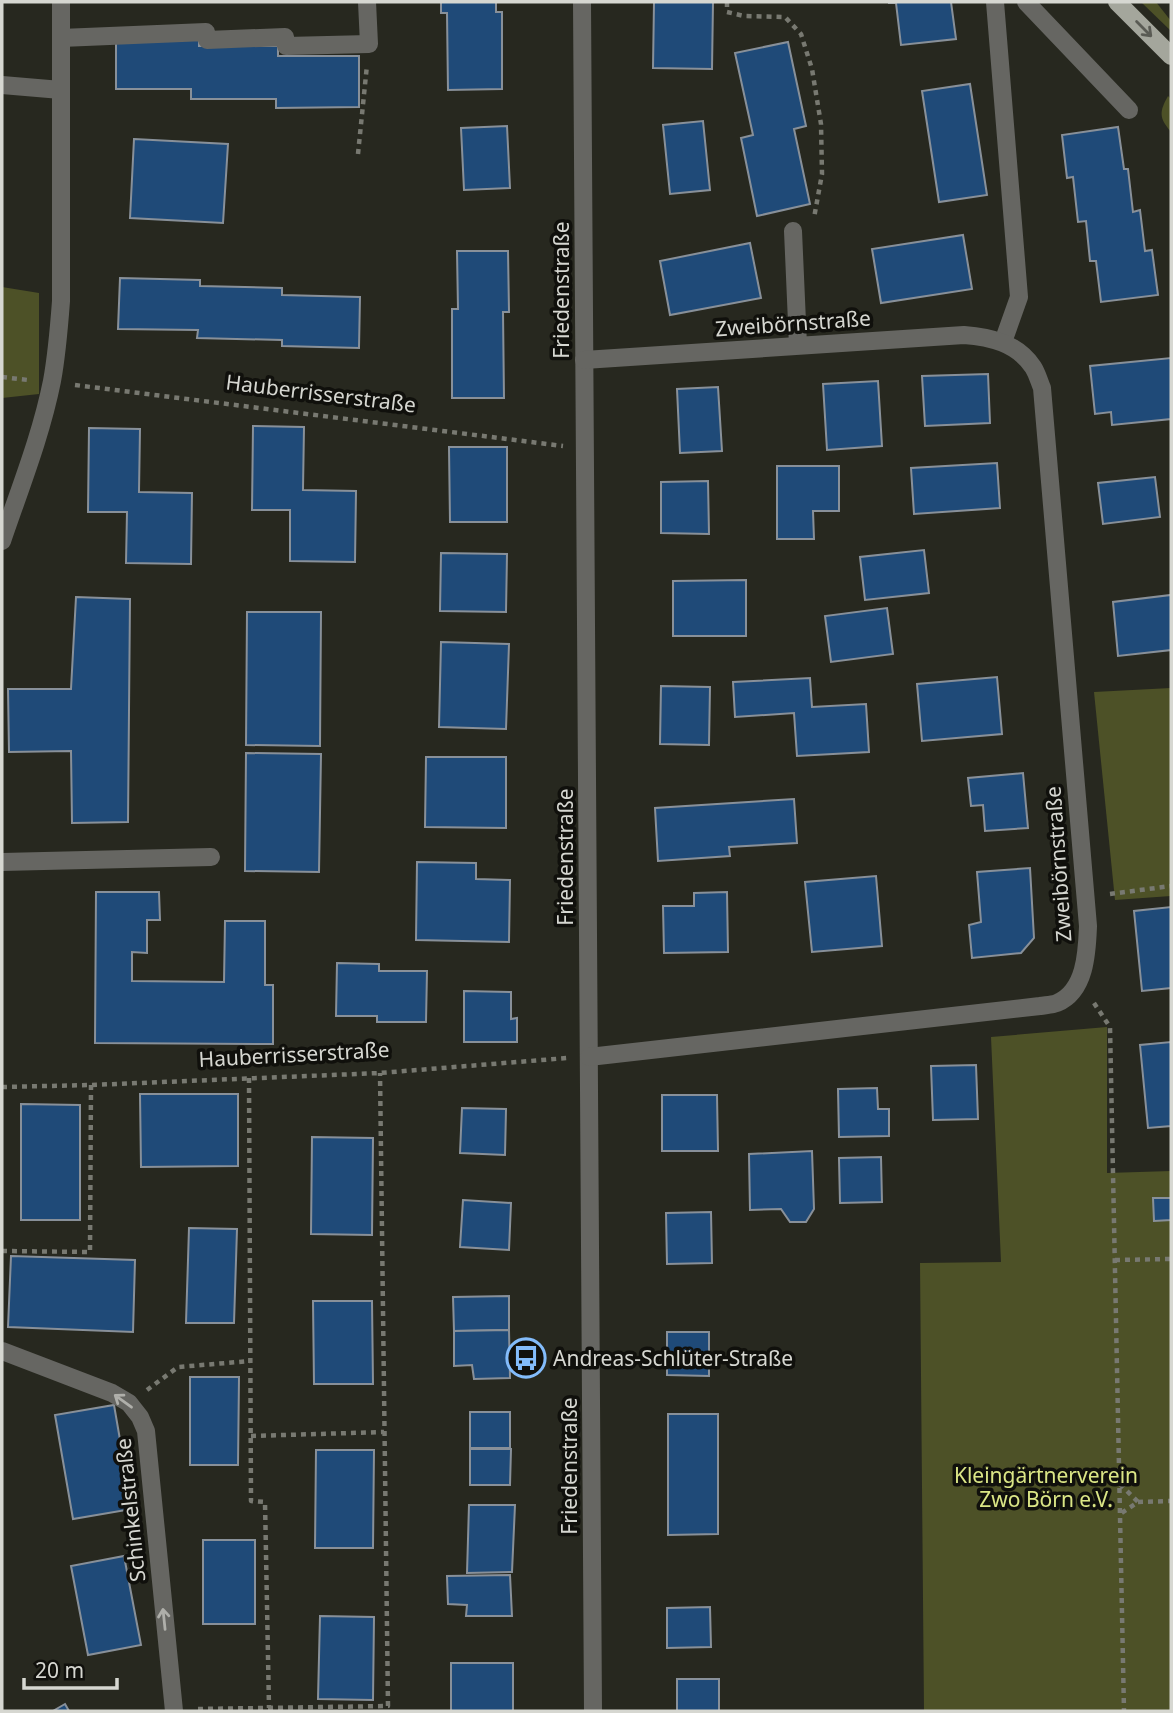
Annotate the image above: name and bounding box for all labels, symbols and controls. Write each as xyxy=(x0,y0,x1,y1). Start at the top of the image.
one-way arrow xyxy=(1135,20,1152,37)
street label: Friedenstraße xyxy=(547,221,575,359)
street label: Zweibörnstraße xyxy=(714,304,872,342)
street label: Hauberrisserstraße xyxy=(224,367,418,419)
street label: Zweibörnstraße xyxy=(1039,785,1077,943)
street label: Friedenstraße xyxy=(551,788,579,926)
street label: Hauberrisserstraße xyxy=(198,1035,390,1073)
bus stop icon: Andreas-Schlüter-Straße xyxy=(505,1337,547,1379)
place label: Andreas-Schlüter-Straße xyxy=(553,1344,793,1372)
one-way arrow xyxy=(114,1394,133,1409)
street label: Friedenstraße xyxy=(555,1397,583,1535)
street label: Schinkelstraße xyxy=(109,1437,151,1583)
park label: Kleingärtnerverein Zwo Börn e.V. xyxy=(954,1461,1138,1513)
one-way arrow xyxy=(158,1608,171,1631)
scale bar xyxy=(24,1646,117,1690)
text: 20 m xyxy=(35,1656,84,1684)

